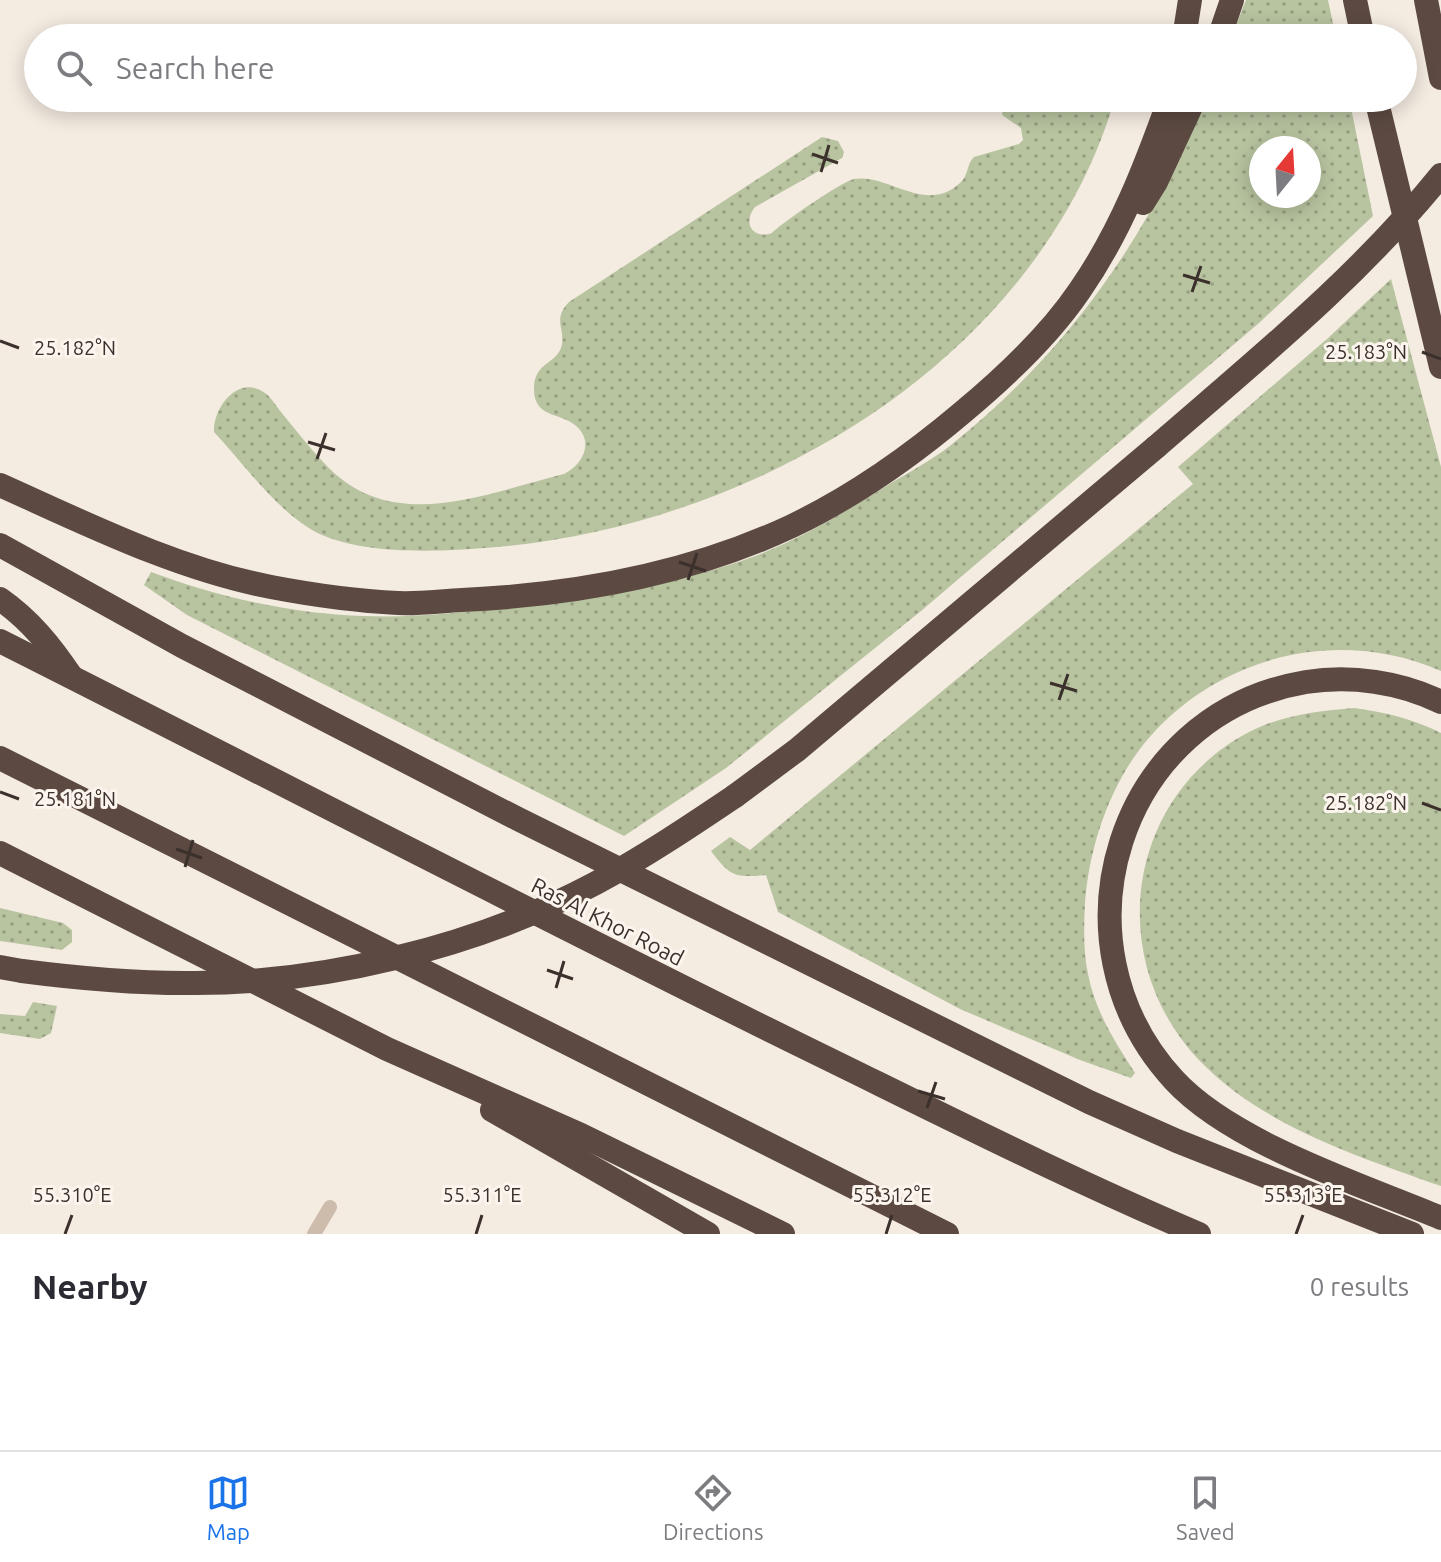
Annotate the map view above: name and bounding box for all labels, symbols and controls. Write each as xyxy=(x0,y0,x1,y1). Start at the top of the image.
search box xyxy=(24,24,1417,112)
icon: search xyxy=(52,46,96,90)
text: Search here xyxy=(116,51,275,85)
north arrow xyxy=(1249,136,1321,208)
text: 25.182°N xyxy=(34,336,116,359)
text: 25.183°N xyxy=(1325,340,1407,363)
text: 25.181°N xyxy=(34,787,116,810)
text: 25.182°N xyxy=(1325,791,1407,814)
street label: Ras Al Khor Road xyxy=(528,872,688,970)
text: 55.310°E xyxy=(33,1183,112,1206)
text: 55.311°E xyxy=(443,1183,522,1206)
text: 55.312°E xyxy=(853,1183,932,1206)
text: 55.313°E xyxy=(1264,1183,1343,1206)
text: Nearby xyxy=(32,1267,147,1305)
text: 0 results xyxy=(1310,1272,1409,1301)
tab: Map xyxy=(206,1471,250,1544)
tab: Directions xyxy=(663,1471,763,1544)
tab: Saved xyxy=(1176,1471,1235,1544)

